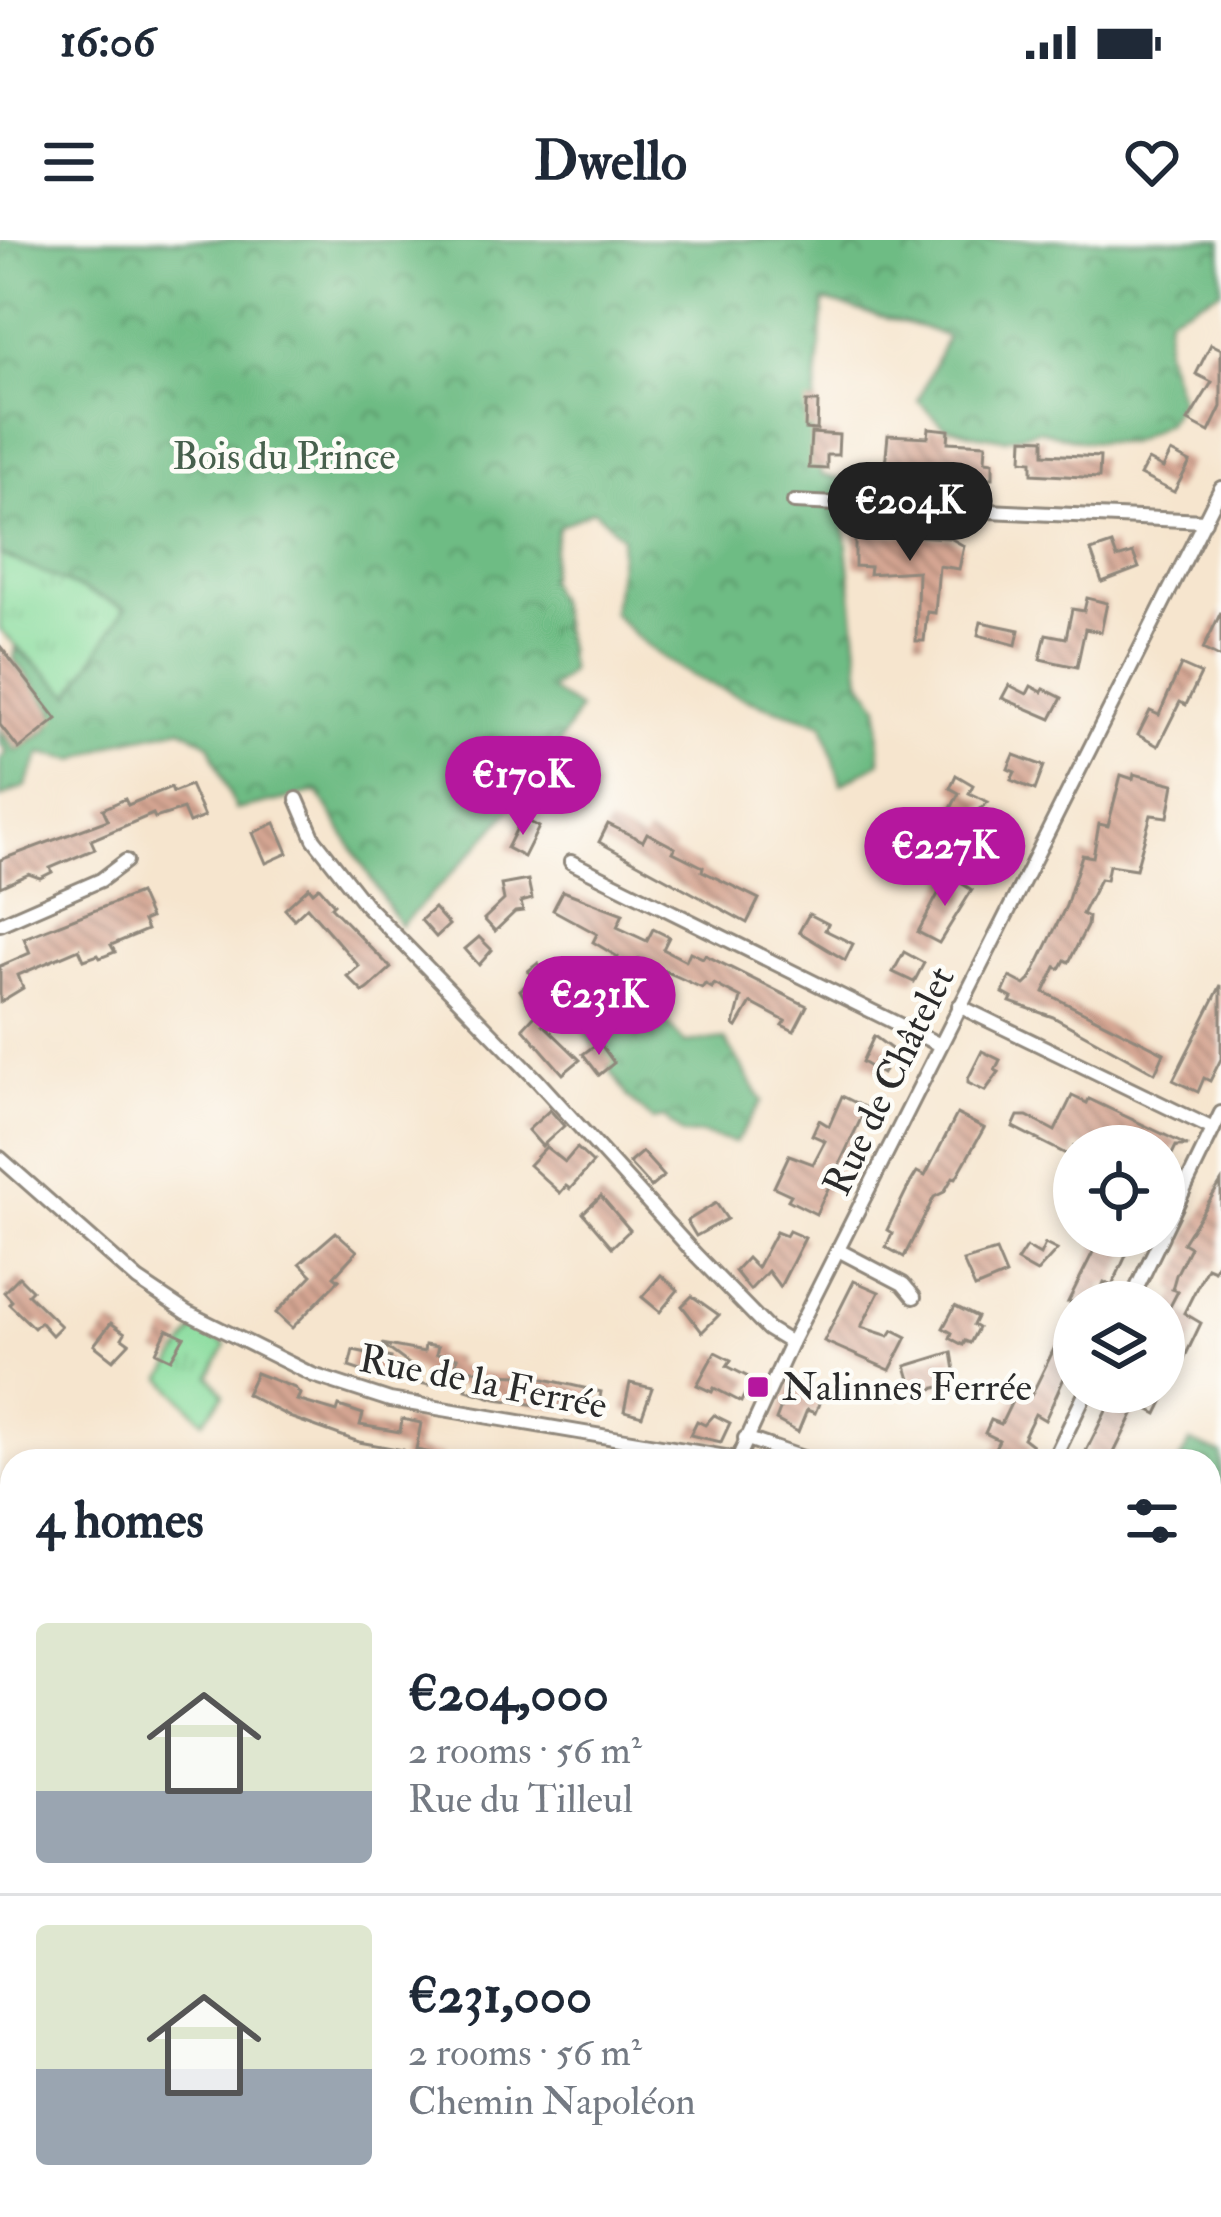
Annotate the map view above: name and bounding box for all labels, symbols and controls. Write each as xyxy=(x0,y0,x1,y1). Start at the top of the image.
text: 16:06 xyxy=(60,14,155,70)
text: Dwello xyxy=(534,128,687,196)
icon: menu xyxy=(36,129,102,195)
icon: heart xyxy=(1119,129,1185,195)
park label: Bois du Prince xyxy=(172,432,396,481)
pin: €204K xyxy=(826,462,994,564)
text: €204K xyxy=(855,476,965,525)
pin: €170K xyxy=(439,736,607,838)
text: €170K xyxy=(472,750,574,799)
pin: €227K xyxy=(861,807,1029,909)
text: €227K xyxy=(891,821,999,870)
pin: €231K xyxy=(515,956,683,1058)
street label: Rue de Châtelet xyxy=(812,958,966,1204)
text: €231K xyxy=(550,970,648,1019)
map controls xyxy=(1053,1125,1185,1413)
button: locate xyxy=(1053,1125,1185,1257)
button: layers xyxy=(1053,1281,1185,1413)
street label: Rue de la Ferrée xyxy=(355,1334,611,1430)
place label: Nalinnes Ferrée xyxy=(782,1363,1032,1412)
marker: Nalinnes Ferrée xyxy=(745,1374,771,1400)
icon: filters xyxy=(1119,1488,1185,1554)
text: 4 homes xyxy=(36,1489,204,1553)
text: €204,000 xyxy=(408,1662,609,1726)
icon: home xyxy=(132,1671,276,1815)
text: 2 rooms · 56 m² xyxy=(408,1726,642,1775)
text: Rue du Tilleul xyxy=(408,1775,633,1824)
text: €231,000 xyxy=(408,1964,592,2028)
icon: home xyxy=(132,1973,276,2117)
text: 2 rooms · 56 m² xyxy=(408,2028,642,2077)
text: Chemin Napoléon xyxy=(408,2077,696,2126)

